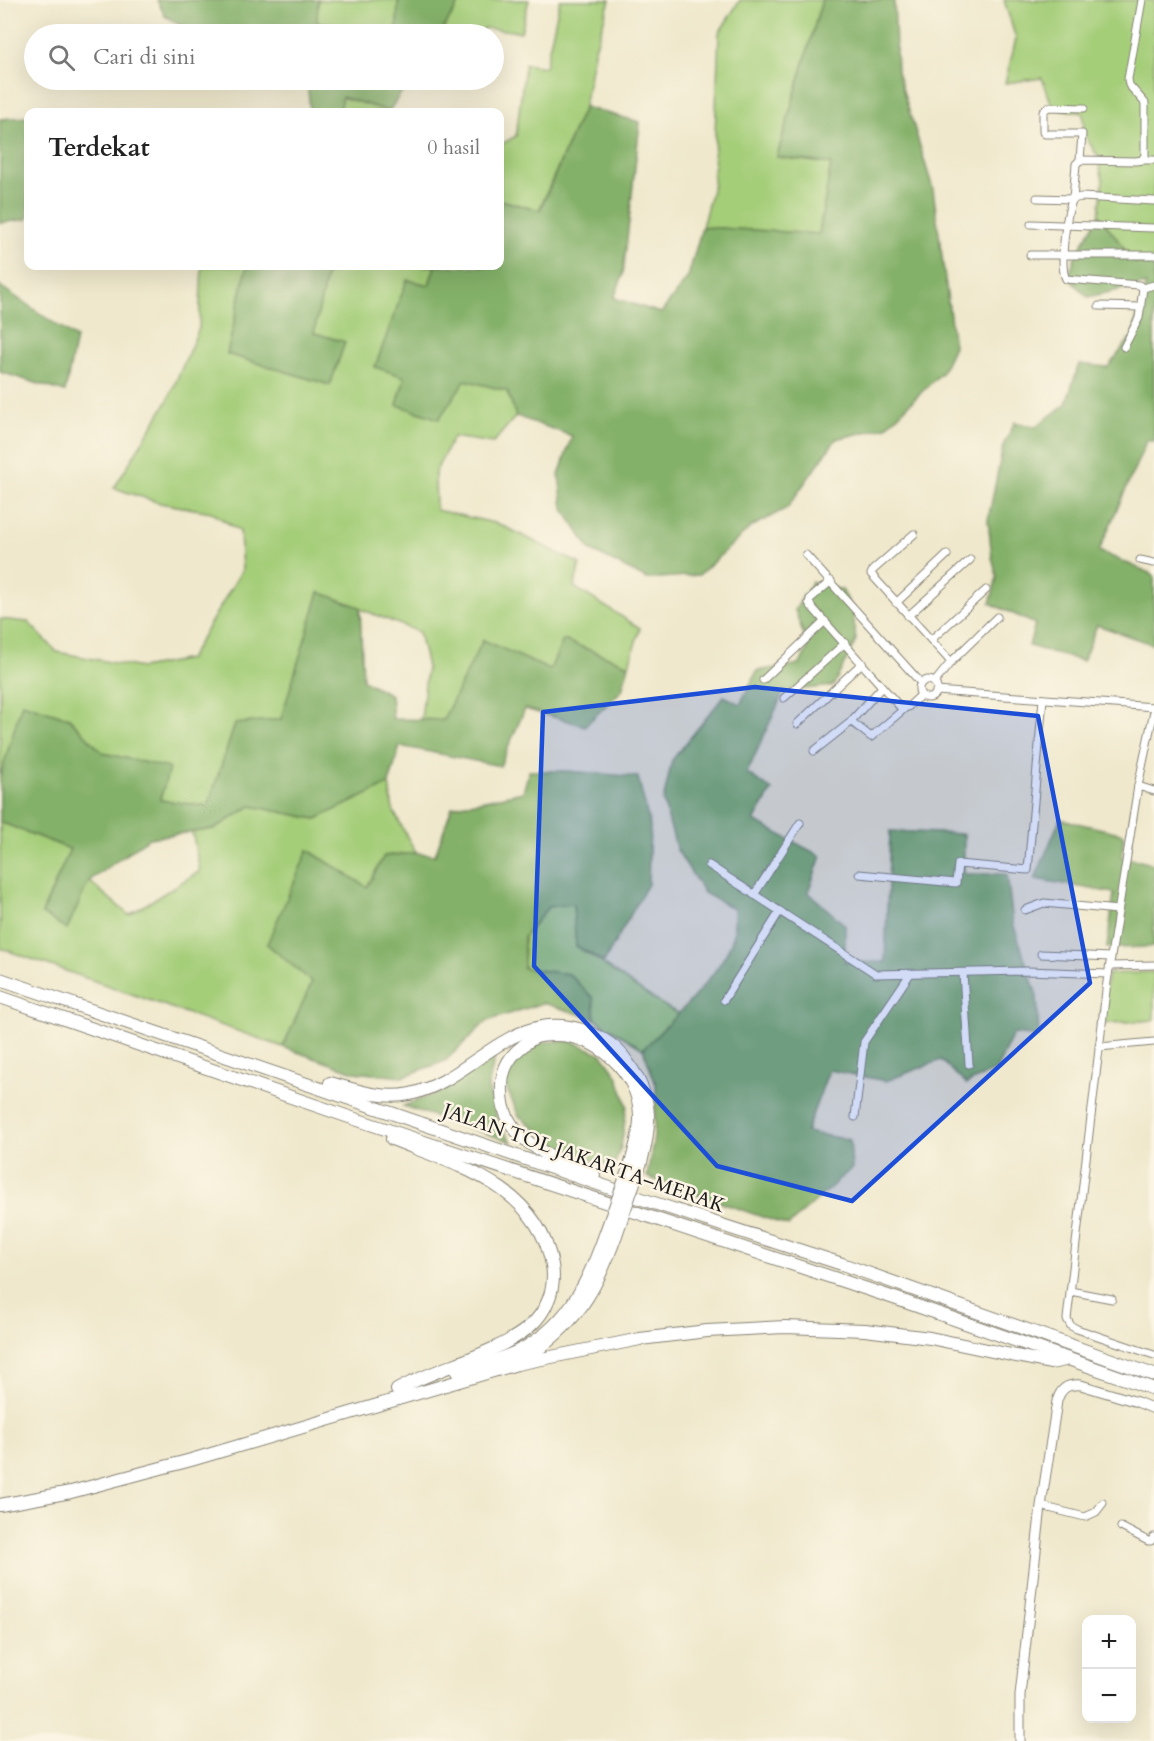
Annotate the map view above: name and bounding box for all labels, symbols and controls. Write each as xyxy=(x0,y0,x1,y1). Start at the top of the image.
search box xyxy=(24,24,504,90)
icon: search xyxy=(45,41,78,74)
text: Cari di sini xyxy=(93,42,196,72)
text: Terdekat xyxy=(48,130,150,165)
text: 0 hasil xyxy=(427,134,480,161)
street label: JALAN TOL JAKARTA–MERAK xyxy=(436,1096,729,1219)
map controls xyxy=(1082,1615,1136,1723)
button: + xyxy=(1082,1615,1136,1669)
button: − xyxy=(1082,1669,1136,1723)

